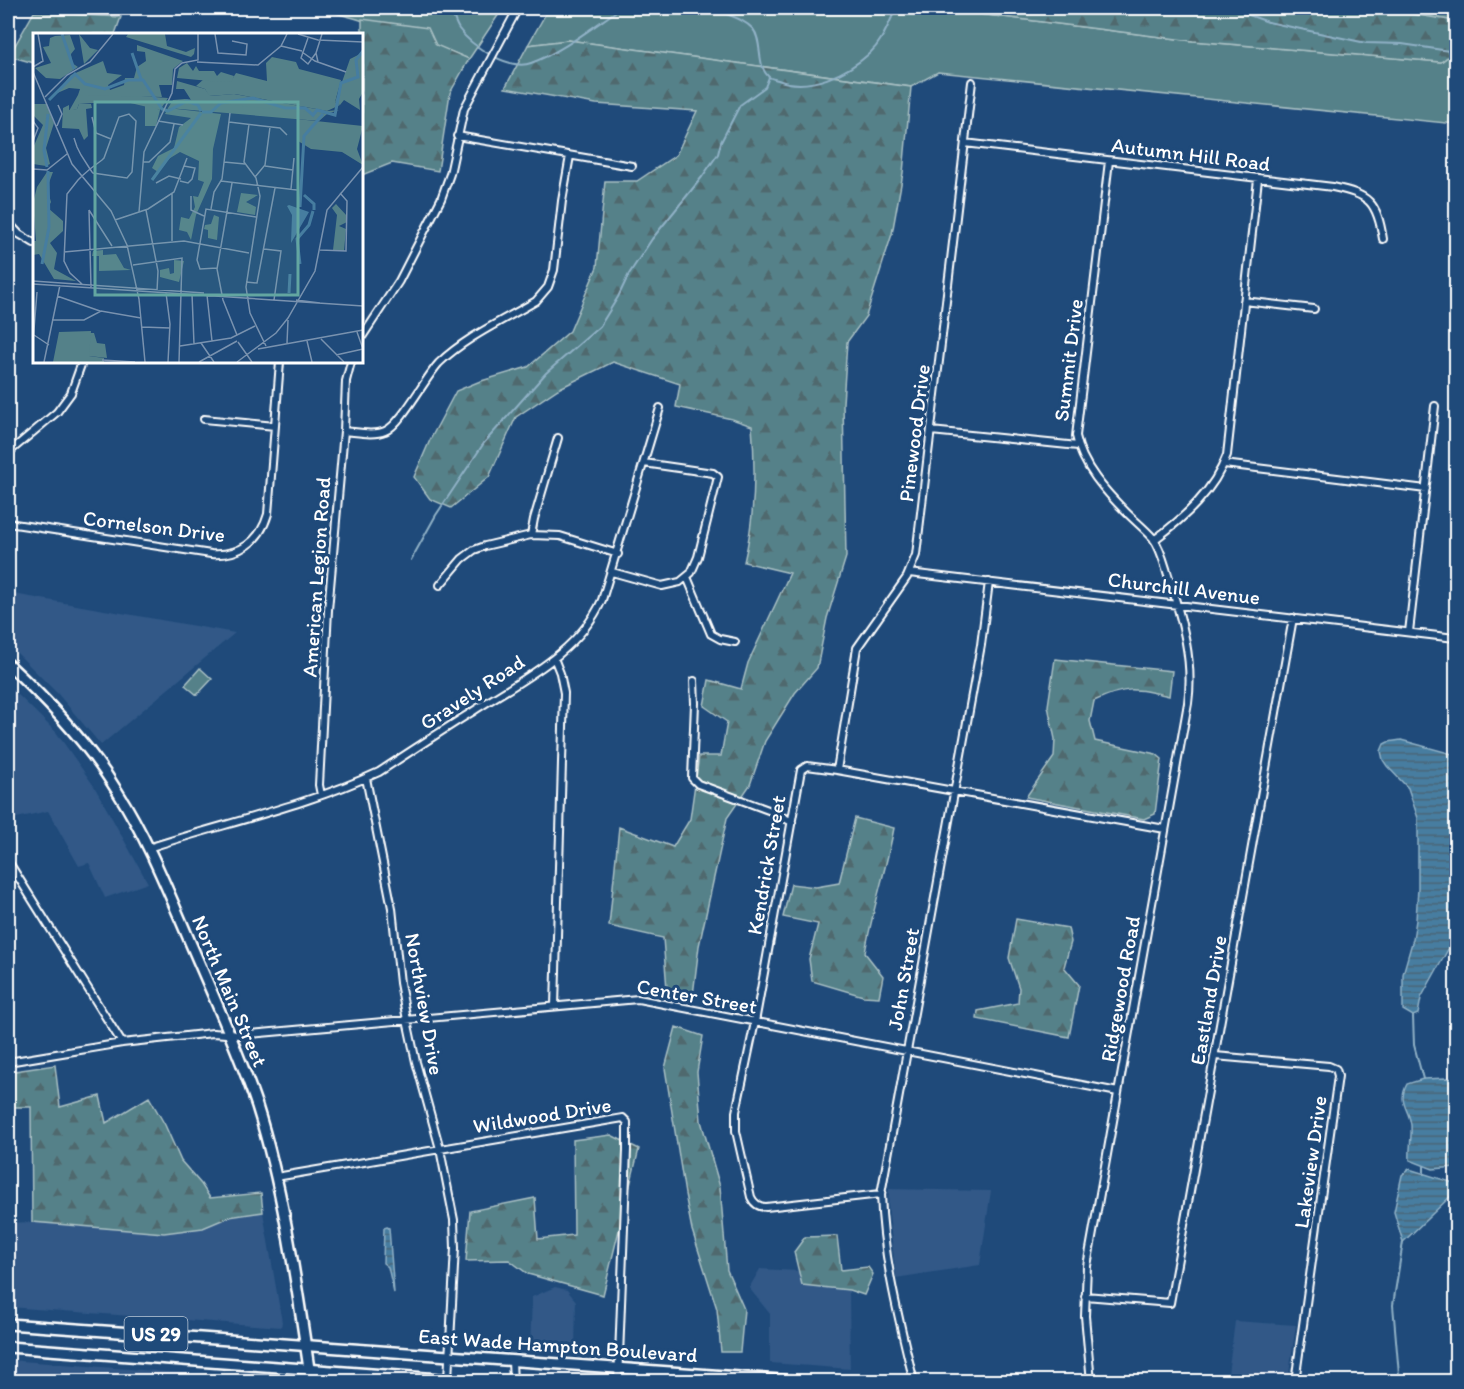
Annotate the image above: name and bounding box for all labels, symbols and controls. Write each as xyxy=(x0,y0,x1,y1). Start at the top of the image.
inset map xyxy=(33,33,363,363)
street label: Autumn Hill Road xyxy=(1110,132,1272,176)
street label: Summit Drive xyxy=(1048,297,1088,423)
street label: Pinewood Drive xyxy=(893,363,935,503)
street label: American Legion Road xyxy=(297,475,336,678)
street label: Cornelson Drive xyxy=(82,505,226,547)
street label: Churchill Avenue xyxy=(1106,566,1262,610)
street label: Gravely Road xyxy=(415,649,529,735)
street label: Kendrick Street xyxy=(741,793,791,937)
street label: North Main Street xyxy=(187,912,273,1071)
street label: Ridgewood Road xyxy=(1095,914,1145,1064)
street label: John Street xyxy=(882,926,924,1032)
street label: Northview Drive xyxy=(400,931,450,1077)
street label: Eastland Drive xyxy=(1184,933,1232,1067)
street label: Center Street xyxy=(635,973,759,1019)
street label: Wildwood Drive xyxy=(471,1092,613,1138)
street label: Lakeview Drive xyxy=(1288,1094,1332,1230)
road number: US 29 xyxy=(124,1317,188,1351)
street label: East Wade Hampton Boulevard xyxy=(418,1323,698,1367)

